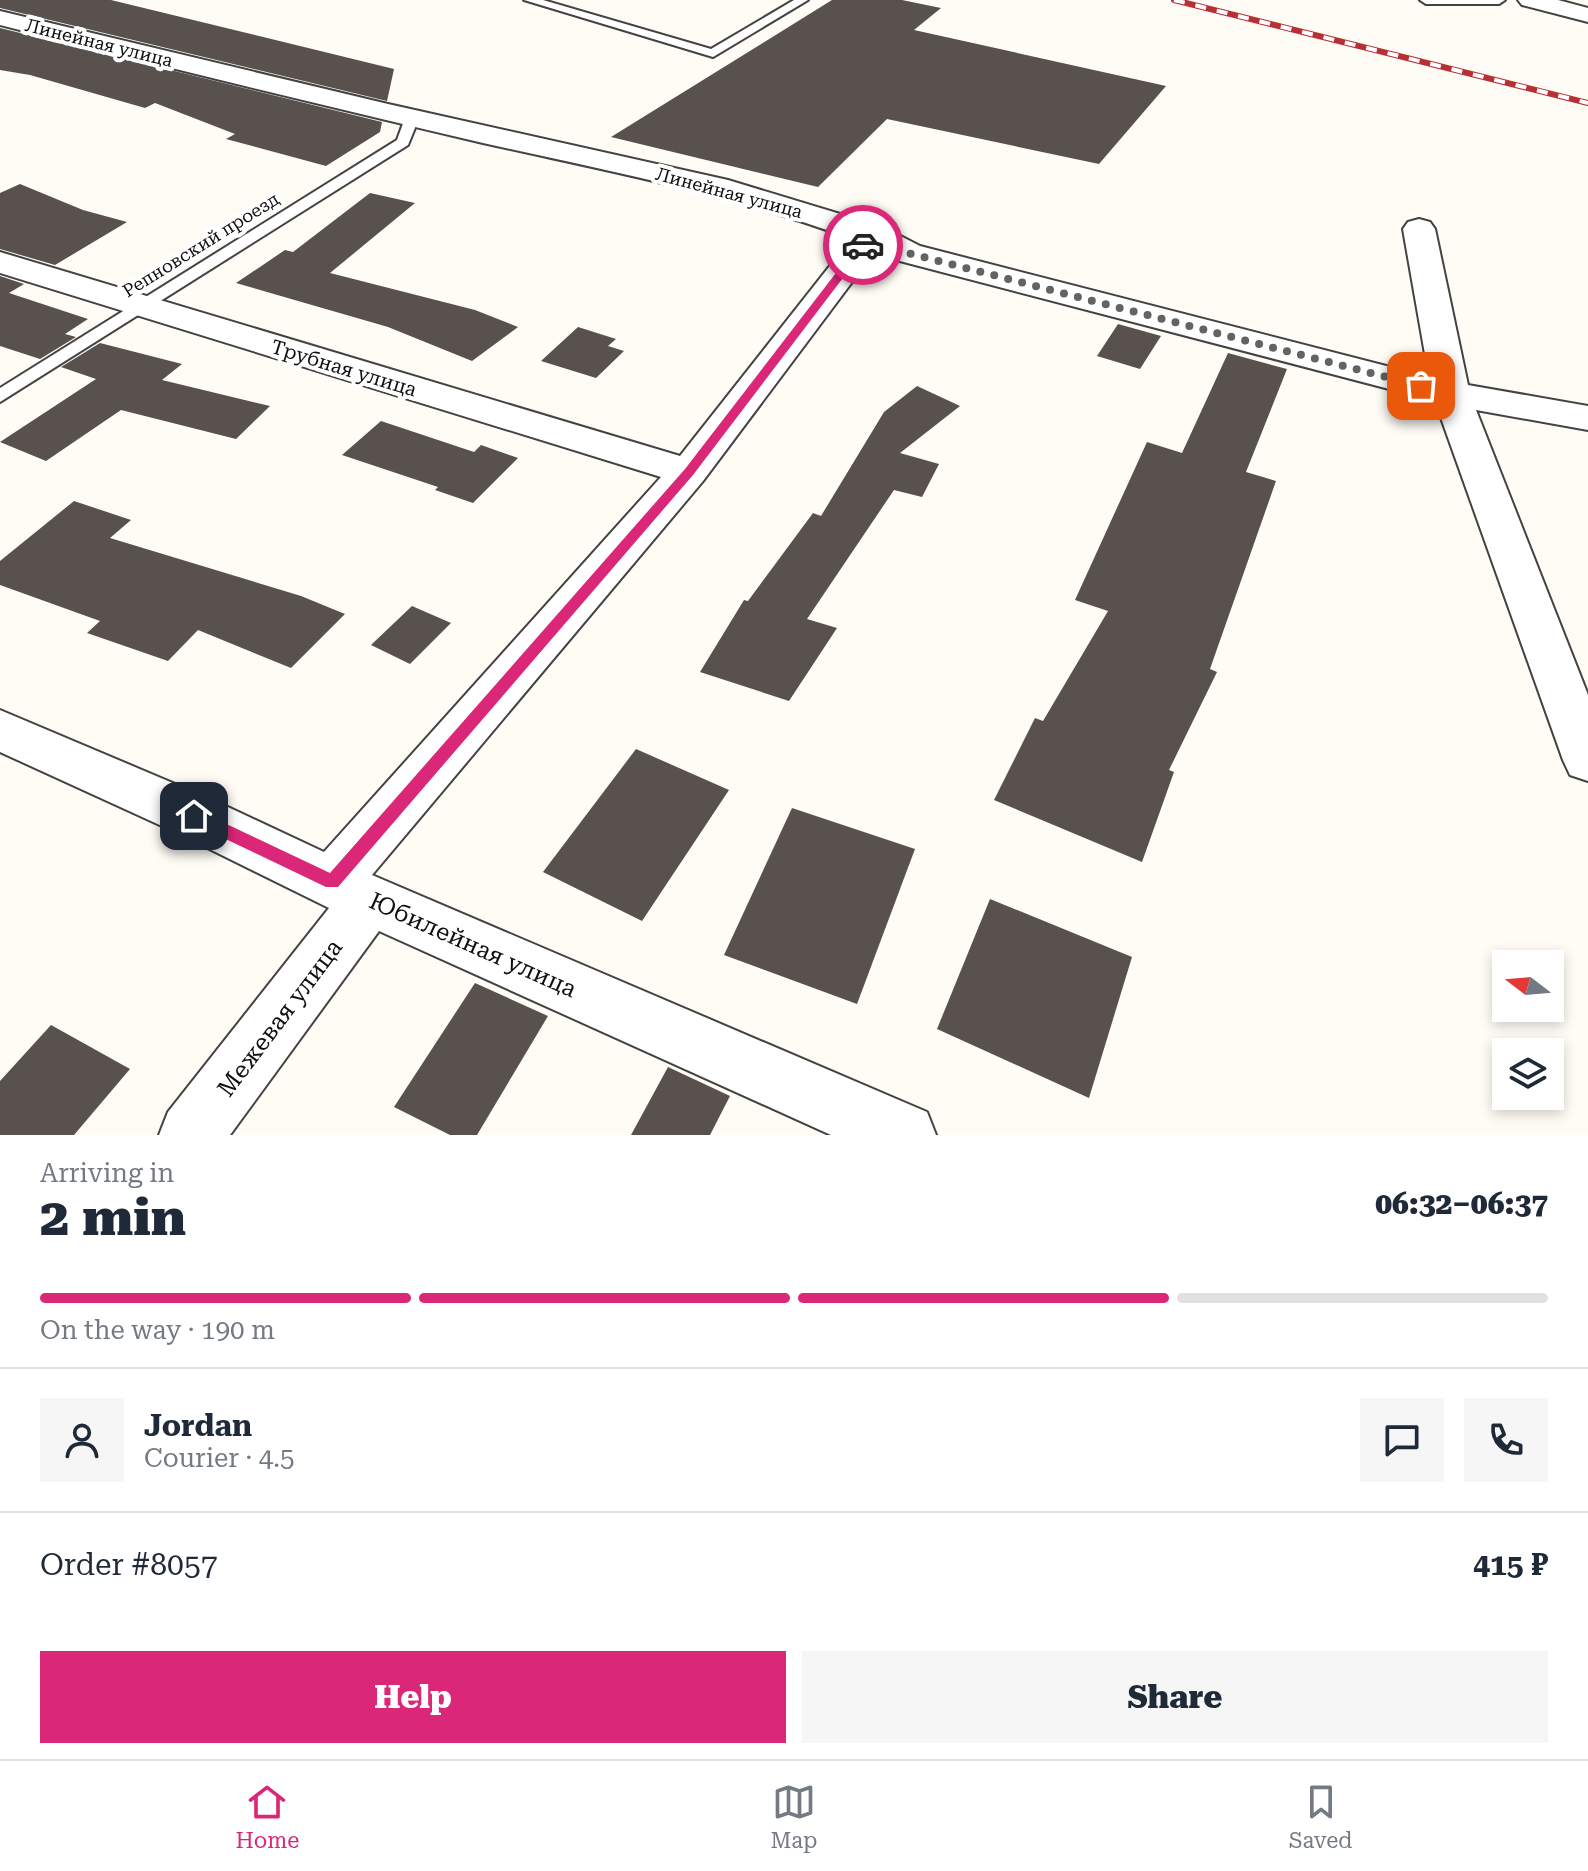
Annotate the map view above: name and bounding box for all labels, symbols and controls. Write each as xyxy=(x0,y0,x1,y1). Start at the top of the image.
street label: Линейная улица xyxy=(23,14,175,71)
street label: Линейная улица xyxy=(653,163,805,222)
street label: Репновский проезд xyxy=(119,188,283,301)
courier xyxy=(823,205,903,285)
icon: car xyxy=(841,223,885,267)
street label: Трубная улица xyxy=(268,334,420,402)
pin xyxy=(1387,352,1455,420)
icon: bag xyxy=(1399,364,1443,408)
pin xyxy=(160,782,228,850)
icon: home xyxy=(172,794,216,838)
street label: Юбилейная улица xyxy=(365,887,581,1003)
street label: Межевая улица xyxy=(212,934,348,1102)
north arrow xyxy=(1492,950,1564,1022)
map controls xyxy=(1492,950,1564,1110)
button: layers xyxy=(1492,1038,1564,1110)
text: Arriving in xyxy=(40,1158,174,1188)
text: 06:32–06:37 xyxy=(1375,1186,1548,1221)
text: 2 min xyxy=(40,1187,186,1248)
text: On the way · 190 m xyxy=(40,1315,275,1345)
button: person xyxy=(40,1398,124,1482)
button: chat xyxy=(1360,1398,1444,1482)
button: phone xyxy=(1464,1398,1548,1482)
text: Jordan xyxy=(144,1408,252,1443)
text: Courier · 4.5 xyxy=(144,1443,294,1473)
text: Order #8057 xyxy=(40,1547,218,1582)
text: 415 ₽ xyxy=(1473,1547,1548,1582)
button: Help xyxy=(40,1651,786,1743)
button: Share xyxy=(802,1651,1548,1743)
tab: Home xyxy=(236,1780,299,1853)
tab: Map xyxy=(770,1780,818,1853)
tab: Saved xyxy=(1289,1780,1352,1853)

